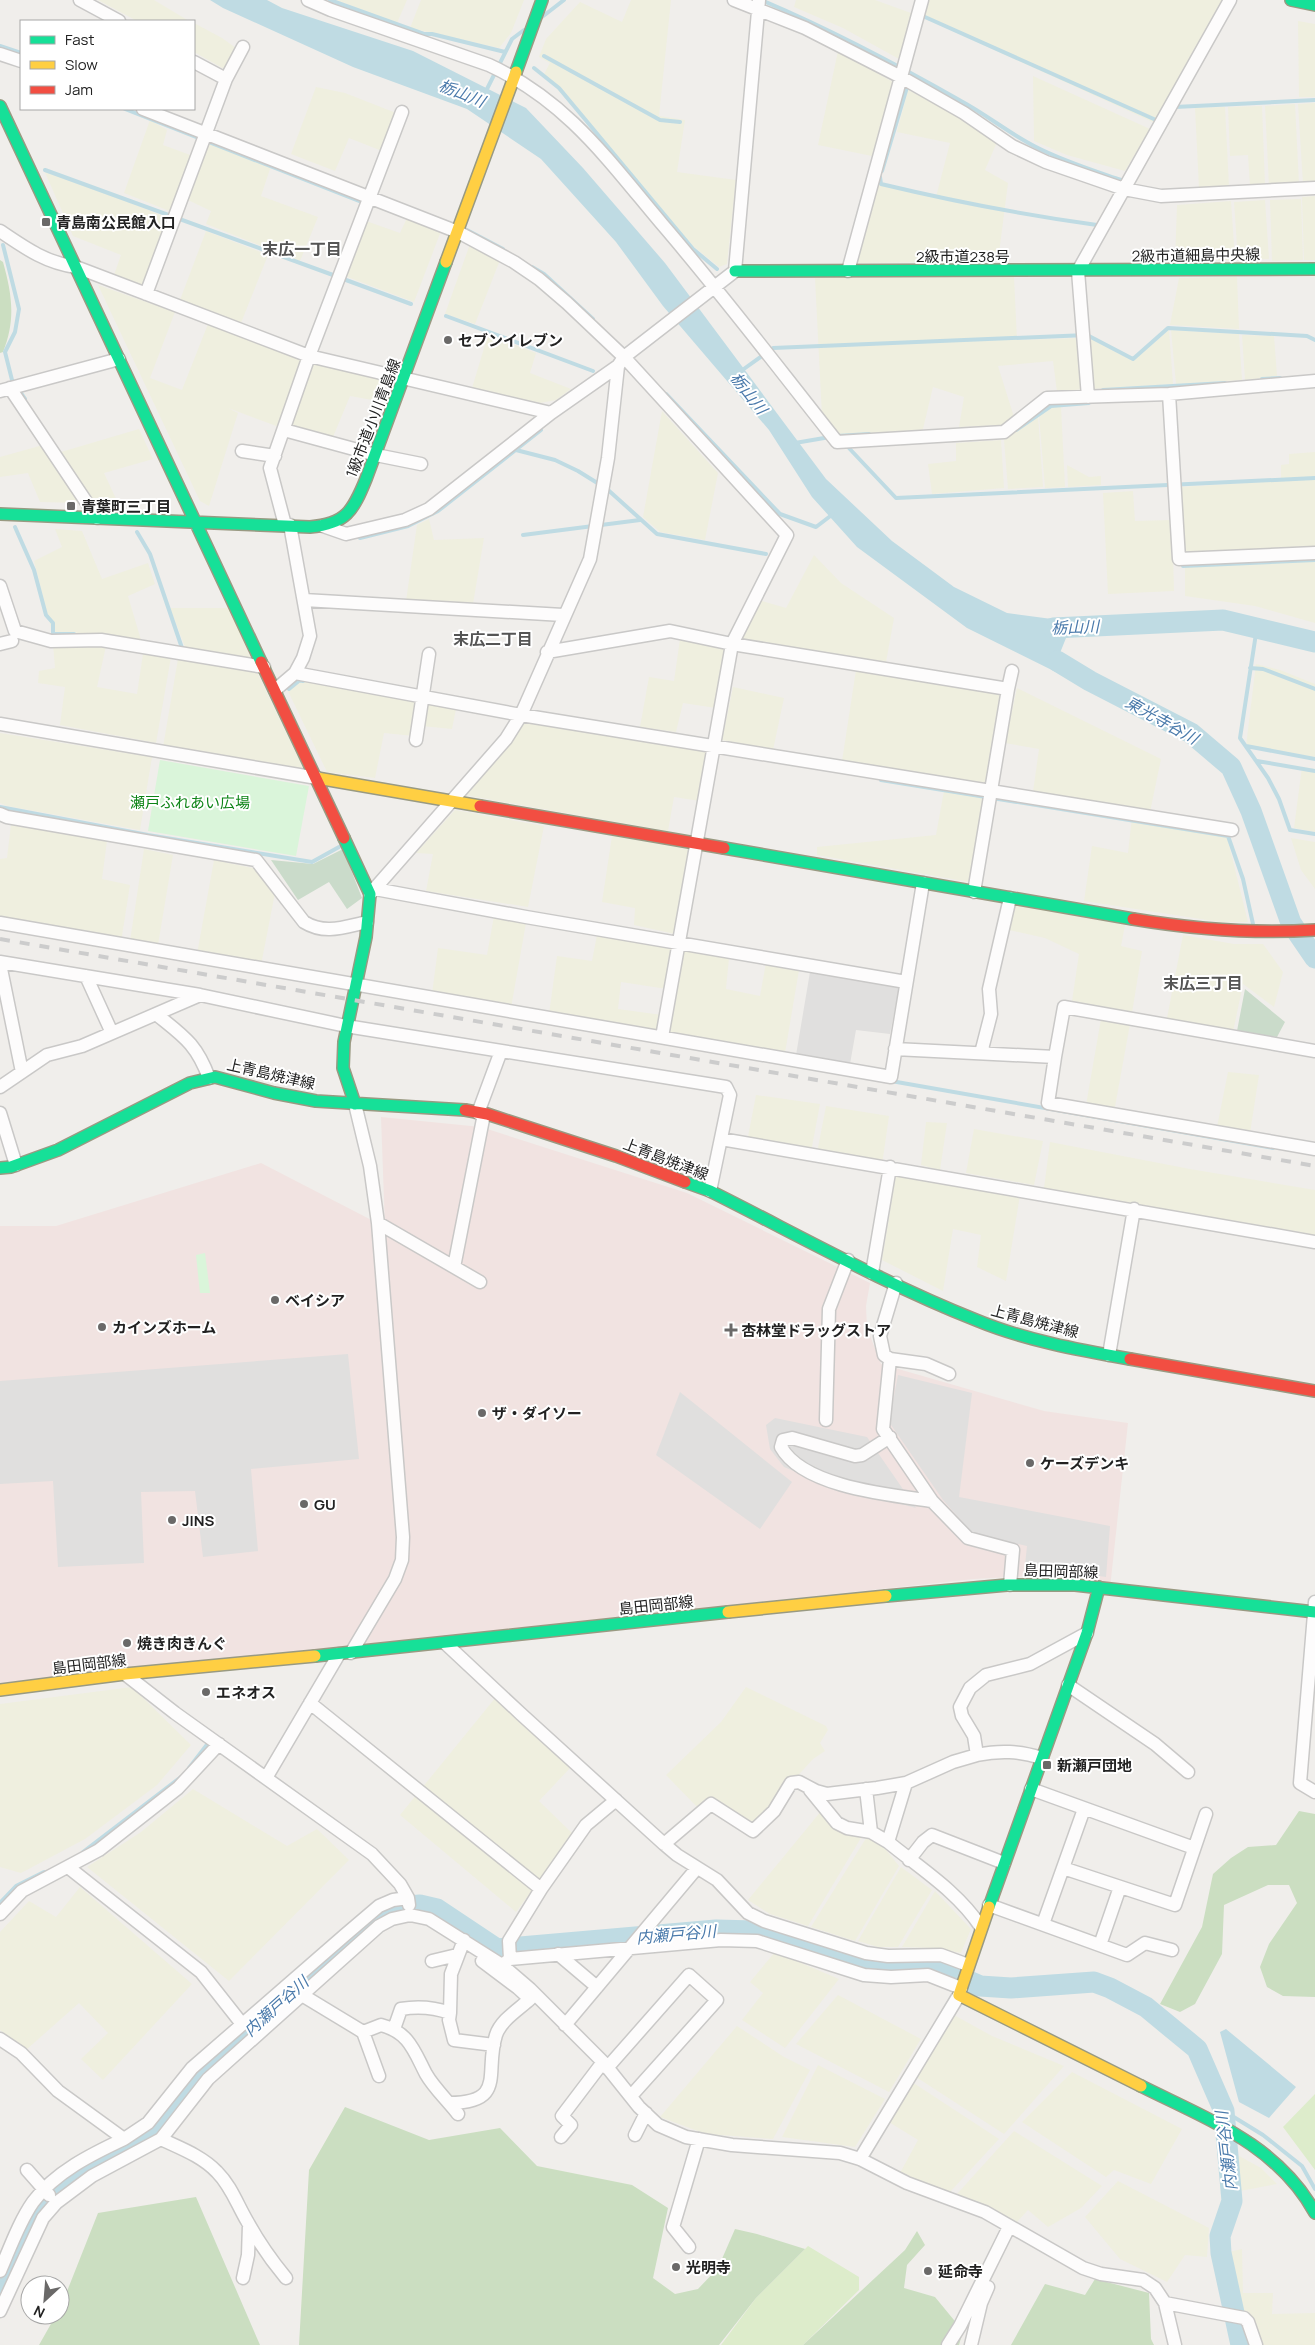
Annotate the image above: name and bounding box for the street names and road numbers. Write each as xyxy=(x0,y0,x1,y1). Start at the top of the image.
street label: 2級市道細島中央線 xyxy=(1132,243,1260,267)
street label: 2級市道238号 xyxy=(916,246,1010,267)
street label: 1級市道小川青島線 xyxy=(341,355,405,481)
street label: 上青島焼津線 xyxy=(225,1054,317,1094)
street label: 上青島焼津線 xyxy=(620,1133,712,1185)
street label: 上青島焼津線 xyxy=(989,1299,1081,1343)
street label: 島田岡部線 xyxy=(1023,1559,1099,1583)
street label: 島田岡部線 xyxy=(618,1591,694,1619)
street label: 島田岡部線 xyxy=(50,1649,128,1679)

